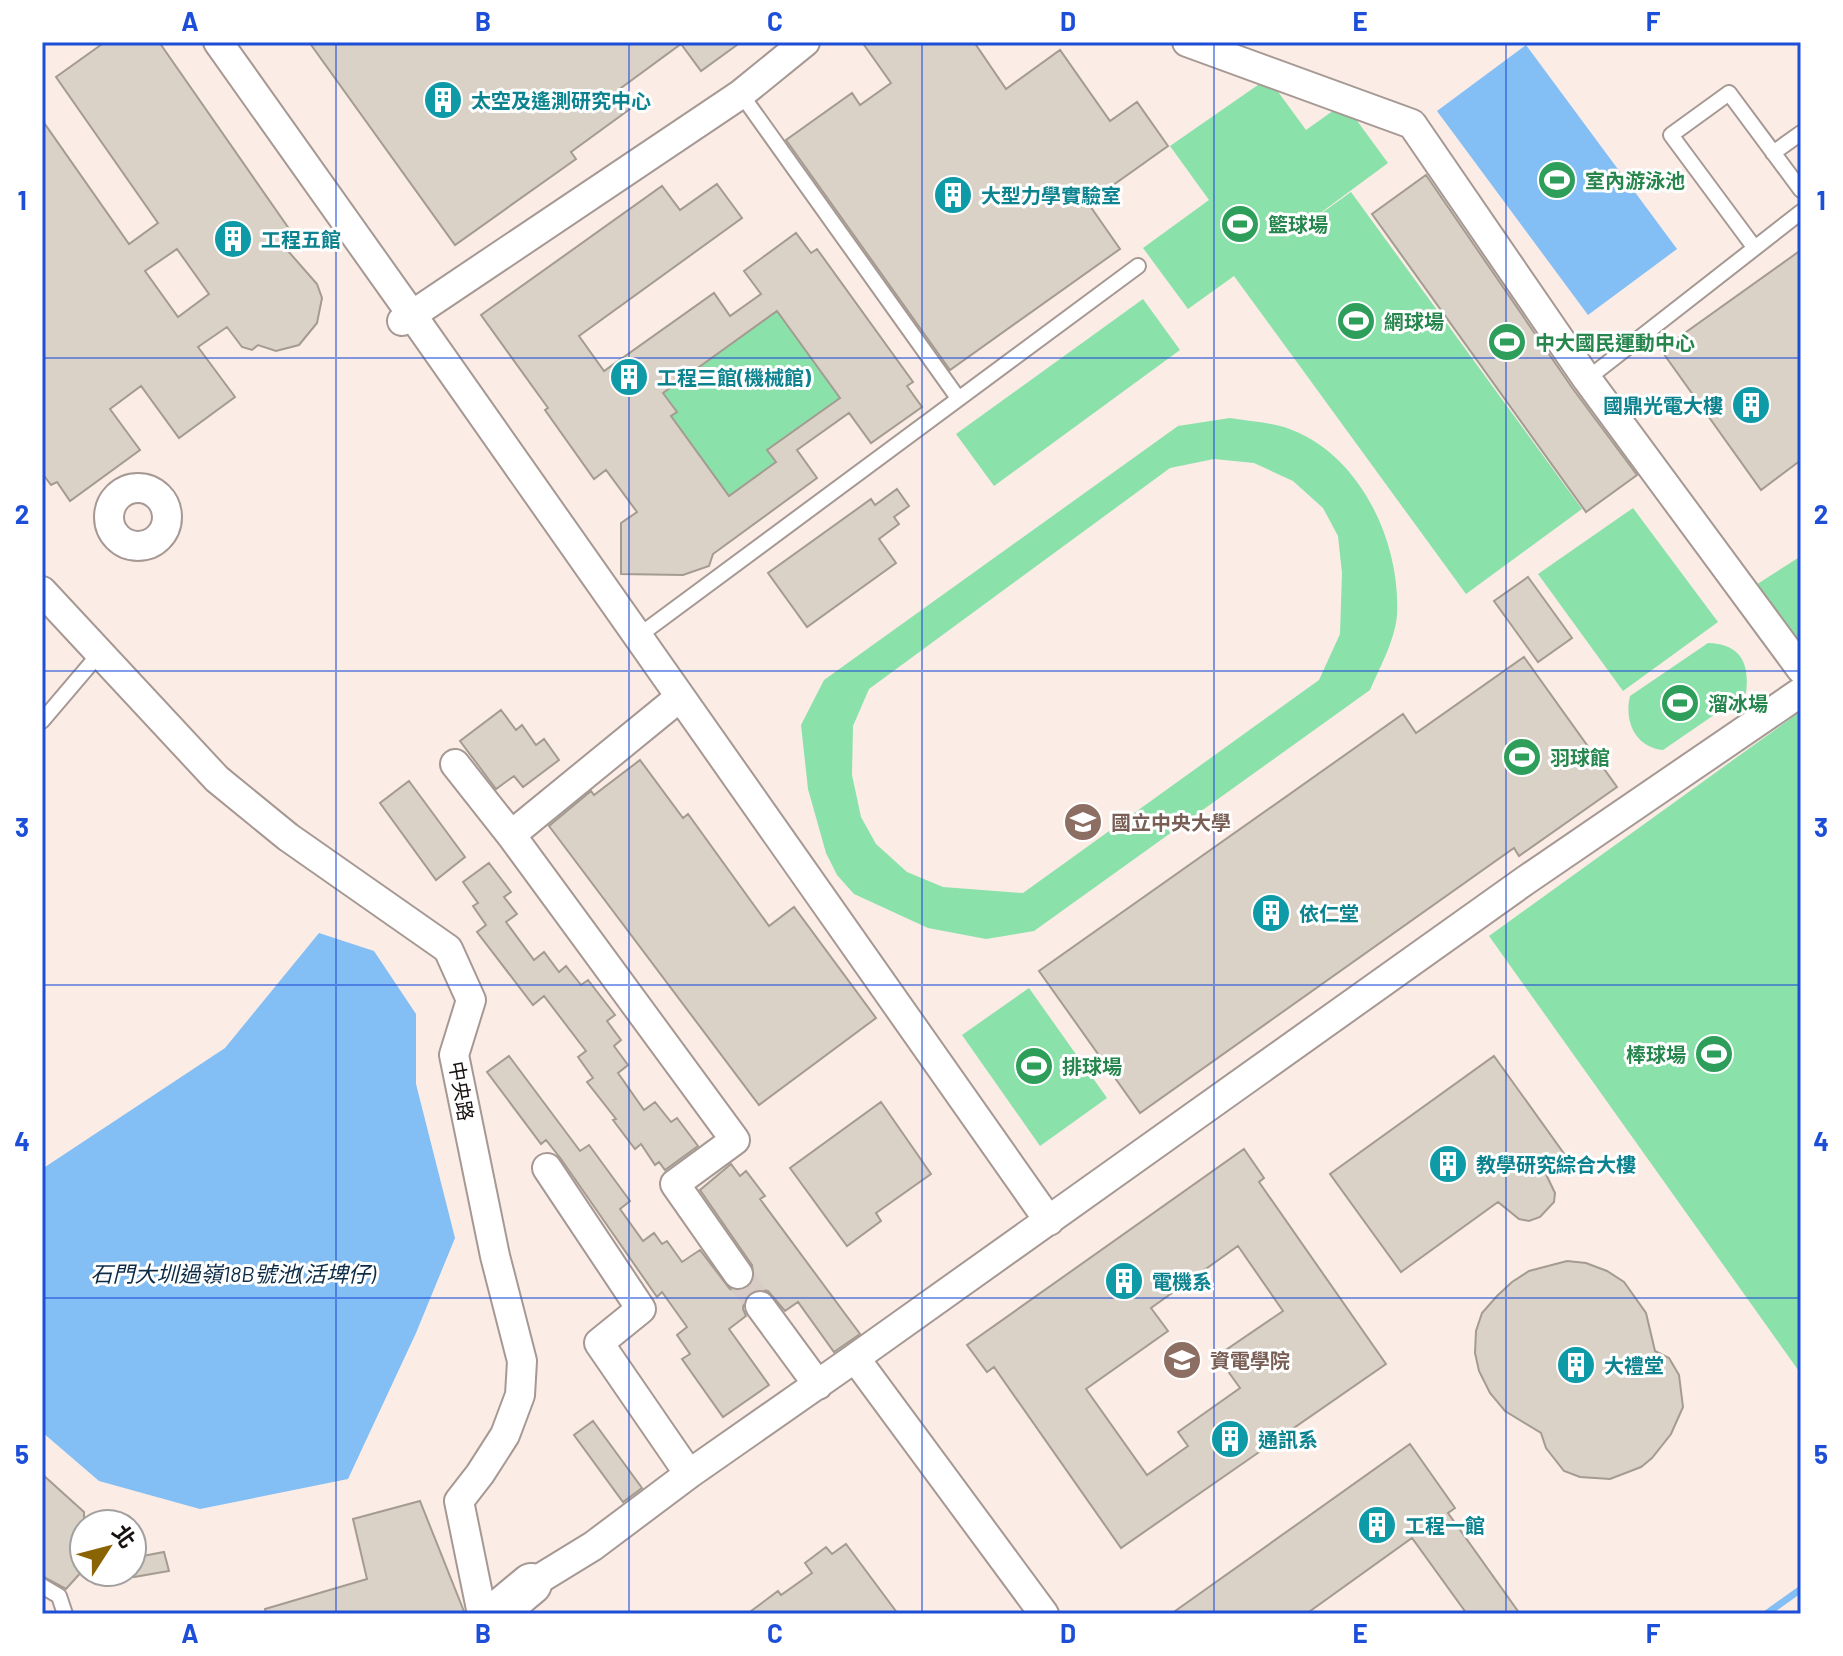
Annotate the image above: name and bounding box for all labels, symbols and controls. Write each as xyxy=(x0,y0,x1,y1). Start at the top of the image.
text: A xyxy=(181,5,199,36)
text: B xyxy=(475,5,491,36)
text: C xyxy=(767,5,783,36)
text: D xyxy=(1060,5,1076,36)
text: E xyxy=(1352,5,1368,36)
text: F xyxy=(1646,5,1661,36)
building icon: 太空及遙測研究中心 xyxy=(422,79,464,121)
place label: 太空及遙測研究中心 xyxy=(471,88,651,112)
sports icon: 室內游泳池 xyxy=(1536,159,1578,201)
place label: 室內游泳池 xyxy=(1585,168,1685,192)
building icon: 大型力學實驗室 xyxy=(932,174,974,216)
place label: 大型力學實驗室 xyxy=(981,183,1121,207)
text: 1 xyxy=(17,184,27,215)
text: 1 xyxy=(1816,184,1826,215)
sports icon: 籃球場 xyxy=(1219,203,1261,245)
place label: 籃球場 xyxy=(1268,212,1328,236)
building icon: 工程五館 xyxy=(212,218,254,260)
place label: 工程五館 xyxy=(261,227,341,251)
sports icon: 網球場 xyxy=(1335,300,1377,342)
place label: 網球場 xyxy=(1384,309,1444,333)
sports icon: 中大國民運動中心 xyxy=(1486,321,1528,363)
place label: 中大國民運動中心 xyxy=(1535,330,1695,354)
building icon: 工程三館(機械館) xyxy=(608,356,650,398)
place label: 工程三館(機械館) xyxy=(657,365,811,389)
building icon: 國鼎光電大樓 xyxy=(1730,384,1772,426)
place label: 國鼎光電大樓 xyxy=(1603,393,1723,417)
text: 2 xyxy=(15,498,29,529)
text: 2 xyxy=(1814,498,1828,529)
sports icon: 溜冰場 xyxy=(1659,682,1701,724)
place label: 溜冰場 xyxy=(1708,691,1768,715)
sports icon: 羽球館 xyxy=(1501,736,1543,778)
place label: 羽球館 xyxy=(1550,745,1610,769)
school or university icon: 國立中央大學 xyxy=(1062,801,1104,843)
place label: 國立中央大學 xyxy=(1111,810,1231,834)
text: 3 xyxy=(15,811,29,842)
text: 3 xyxy=(1814,811,1828,842)
building icon: 依仁堂 xyxy=(1250,892,1292,934)
place label: 依仁堂 xyxy=(1299,901,1359,925)
sports icon: 棒球場 xyxy=(1693,1033,1735,1075)
place label: 棒球場 xyxy=(1626,1042,1686,1066)
sports icon: 排球場 xyxy=(1013,1045,1055,1087)
place label: 排球場 xyxy=(1062,1054,1122,1078)
street label: 中央路 xyxy=(445,1059,479,1123)
text: 4 xyxy=(14,1125,30,1156)
text: 4 xyxy=(1813,1125,1829,1156)
building icon: 教學研究綜合大樓 xyxy=(1427,1143,1469,1185)
place label: 教學研究綜合大樓 xyxy=(1476,1152,1636,1176)
water label: 石門大圳過嶺18B號池(活埤仔) xyxy=(90,1260,377,1286)
building icon: 電機系 xyxy=(1103,1260,1145,1302)
place label: 電機系 xyxy=(1152,1269,1212,1293)
school or university icon: 資電學院 xyxy=(1161,1339,1203,1381)
building icon: 大禮堂 xyxy=(1555,1344,1597,1386)
place label: 資電學院 xyxy=(1210,1348,1290,1372)
place label: 大禮堂 xyxy=(1604,1353,1664,1377)
building icon: 通訊系 xyxy=(1209,1418,1251,1460)
place label: 通訊系 xyxy=(1258,1427,1318,1451)
text: 5 xyxy=(15,1438,29,1469)
text: 5 xyxy=(1814,1438,1828,1469)
building icon: 工程一館 xyxy=(1356,1504,1398,1546)
north arrow xyxy=(68,1508,148,1588)
place label: 工程一館 xyxy=(1405,1513,1485,1537)
text: 北 xyxy=(108,1519,142,1552)
text: A xyxy=(181,1617,199,1648)
text: B xyxy=(475,1617,491,1648)
text: C xyxy=(767,1617,783,1648)
text: D xyxy=(1060,1617,1076,1648)
text: E xyxy=(1352,1617,1368,1648)
text: F xyxy=(1646,1617,1661,1648)

